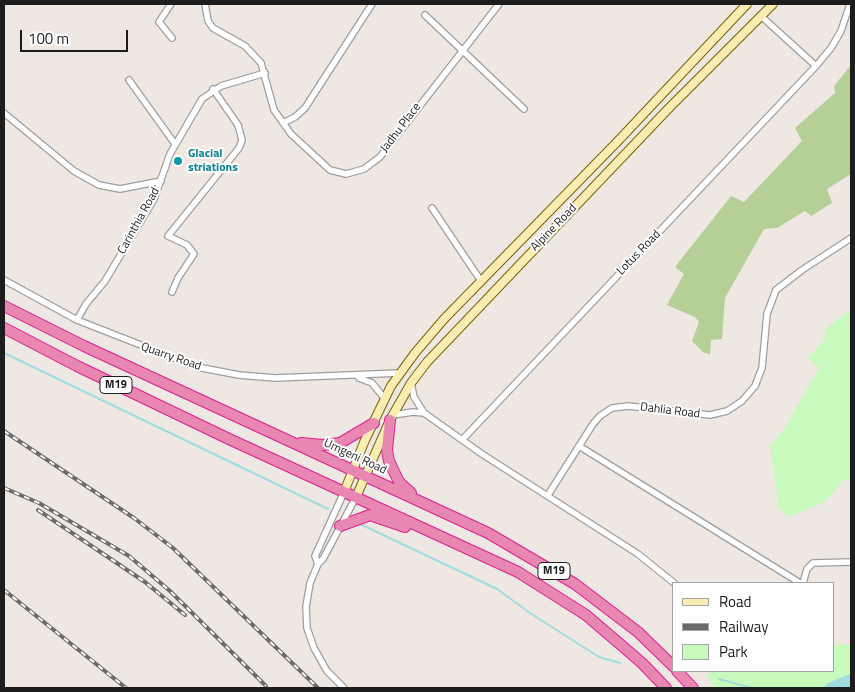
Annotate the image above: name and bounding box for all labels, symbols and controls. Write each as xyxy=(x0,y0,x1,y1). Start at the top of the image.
scale bar xyxy=(22,20,130,52)
text: 100 m xyxy=(28,27,69,50)
street label: Jadhu Place xyxy=(378,100,424,156)
place label: Glacial striations xyxy=(188,147,238,175)
marker: Glacial striations xyxy=(172,155,184,167)
street label: Carinthia Road xyxy=(115,185,163,257)
street label: Alpine Road xyxy=(528,201,580,255)
street label: Lotus Road xyxy=(614,228,664,278)
street label: Quarry Road xyxy=(139,340,203,374)
road number: M19 xyxy=(100,376,132,394)
street label: Dahlia Road xyxy=(639,400,701,422)
street label: Umgeni Road xyxy=(321,436,389,478)
road number: M19 xyxy=(538,562,570,580)
legend xyxy=(672,582,835,672)
text: Road xyxy=(719,590,751,613)
text: Railway xyxy=(719,615,769,638)
text: Park xyxy=(719,640,748,663)

